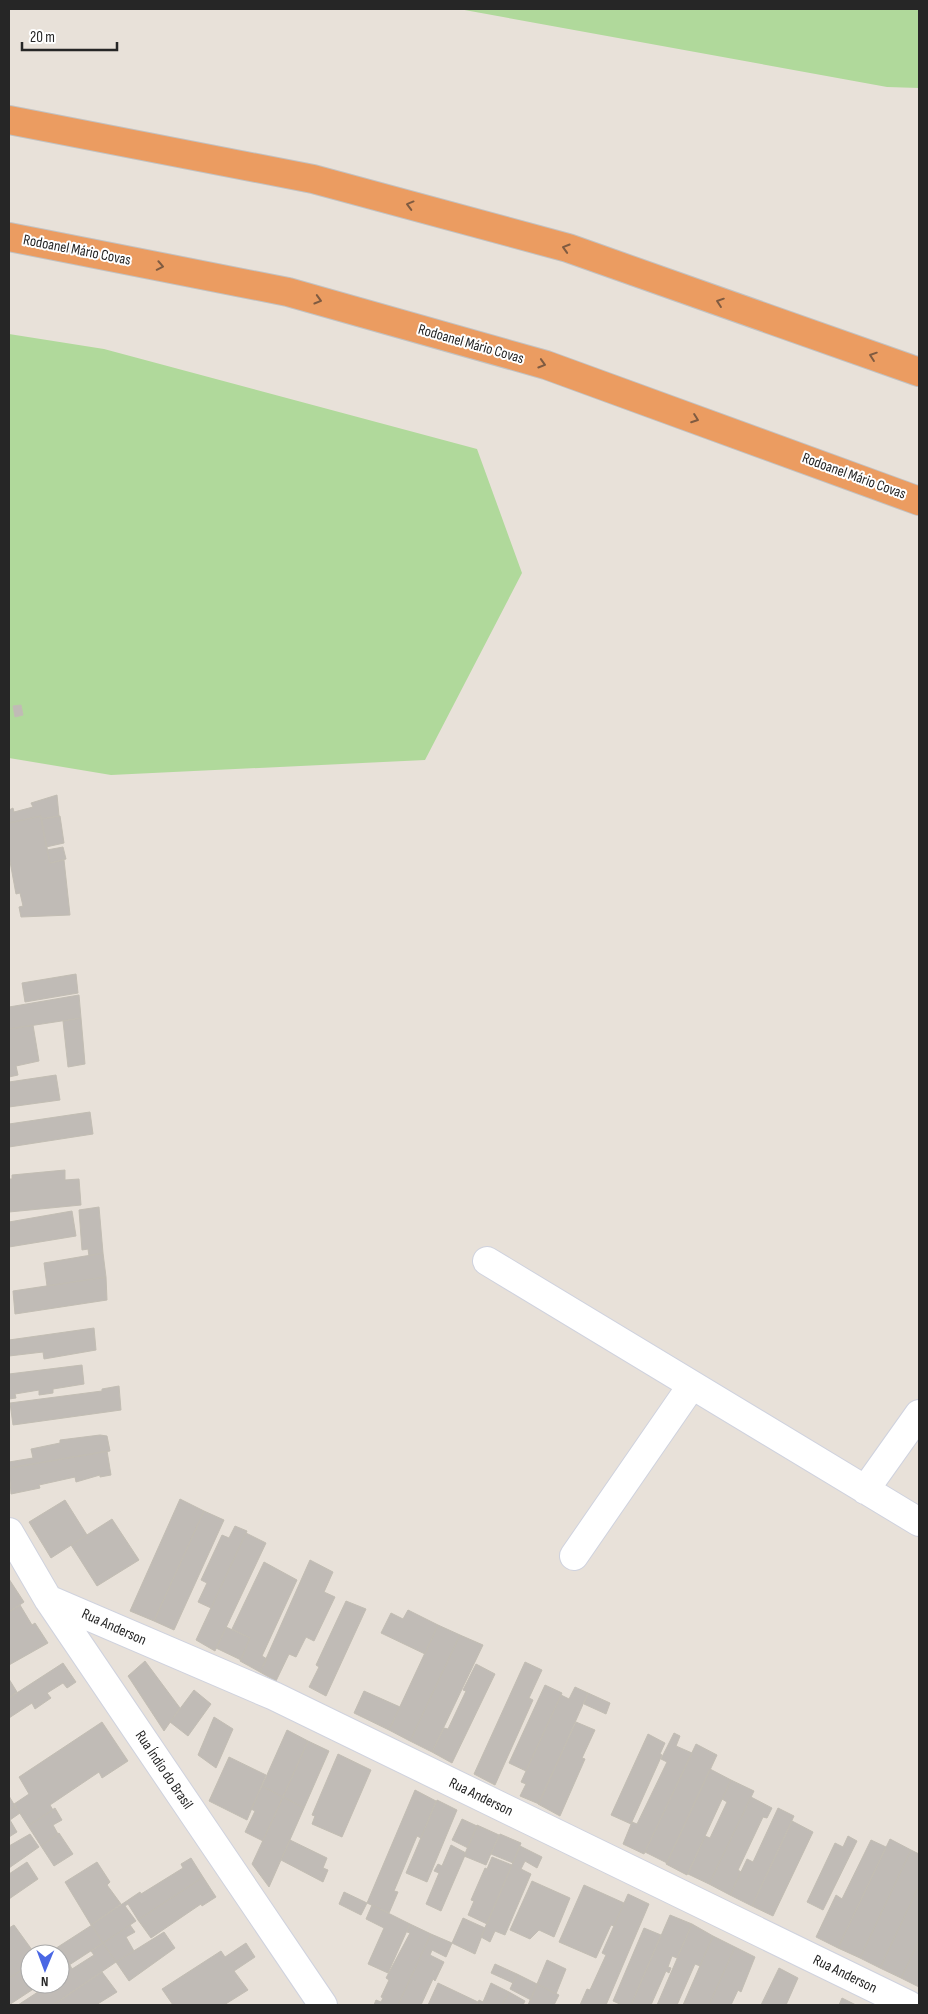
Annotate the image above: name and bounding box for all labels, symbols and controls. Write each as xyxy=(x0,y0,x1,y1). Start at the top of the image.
scale bar xyxy=(22,20,118,52)
text: 20 m xyxy=(30,28,55,47)
one-way arrow xyxy=(405,200,414,211)
street label: Rodoanel Mário Covas xyxy=(22,230,132,270)
one-way arrow xyxy=(563,244,571,254)
one-way arrow xyxy=(155,261,164,271)
one-way arrow xyxy=(314,295,322,305)
one-way arrow xyxy=(716,298,725,308)
street label: Rodoanel Mário Covas xyxy=(416,320,526,368)
one-way arrow xyxy=(870,352,878,362)
one-way arrow xyxy=(537,358,546,368)
one-way arrow xyxy=(690,413,699,423)
street label: Rodoanel Mário Covas xyxy=(799,448,909,504)
street label: Rua Anderson xyxy=(79,1604,149,1650)
street label: Rua Índio do Brasil xyxy=(131,1727,197,1813)
street label: Rua Anderson xyxy=(446,1773,516,1821)
north arrow xyxy=(20,1944,70,1994)
street label: Rua Anderson xyxy=(810,1950,880,1998)
text: N xyxy=(41,1973,49,1990)

